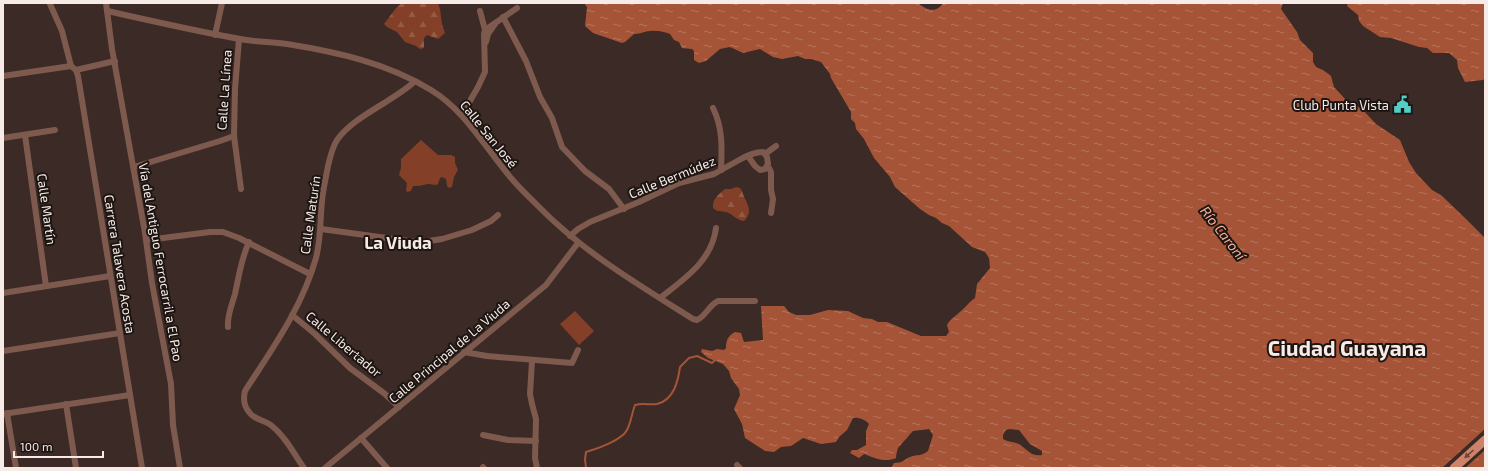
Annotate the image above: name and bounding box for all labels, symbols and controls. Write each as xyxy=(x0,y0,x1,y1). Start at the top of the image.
street label: Calle La Línea xyxy=(213,49,235,131)
public building icon: Club Punta Vista xyxy=(1392,95,1412,115)
street label: Calle San José xyxy=(457,97,521,171)
place label: Club Punta Vista xyxy=(1293,97,1389,113)
street label: Calle Bermúdez xyxy=(626,152,718,202)
street label: Vía del Antiguo Ferrocarril a El Pao xyxy=(136,161,186,363)
street label: Calle Martín xyxy=(34,172,60,246)
street label: Calle Maturín xyxy=(297,175,323,255)
street label: Carrera Talavera Acosta xyxy=(101,193,139,335)
water label: Río Caroní xyxy=(1197,202,1251,264)
district label: La Viuda xyxy=(364,232,432,252)
street label: Calle Principal de La Viuda xyxy=(385,296,513,406)
street label: Calle Libertador xyxy=(303,308,385,380)
district label: Ciudad Guayana xyxy=(1268,335,1426,361)
scale bar xyxy=(14,433,103,459)
text: 100 m xyxy=(20,439,52,453)
one-way arrow xyxy=(1465,449,1474,458)

